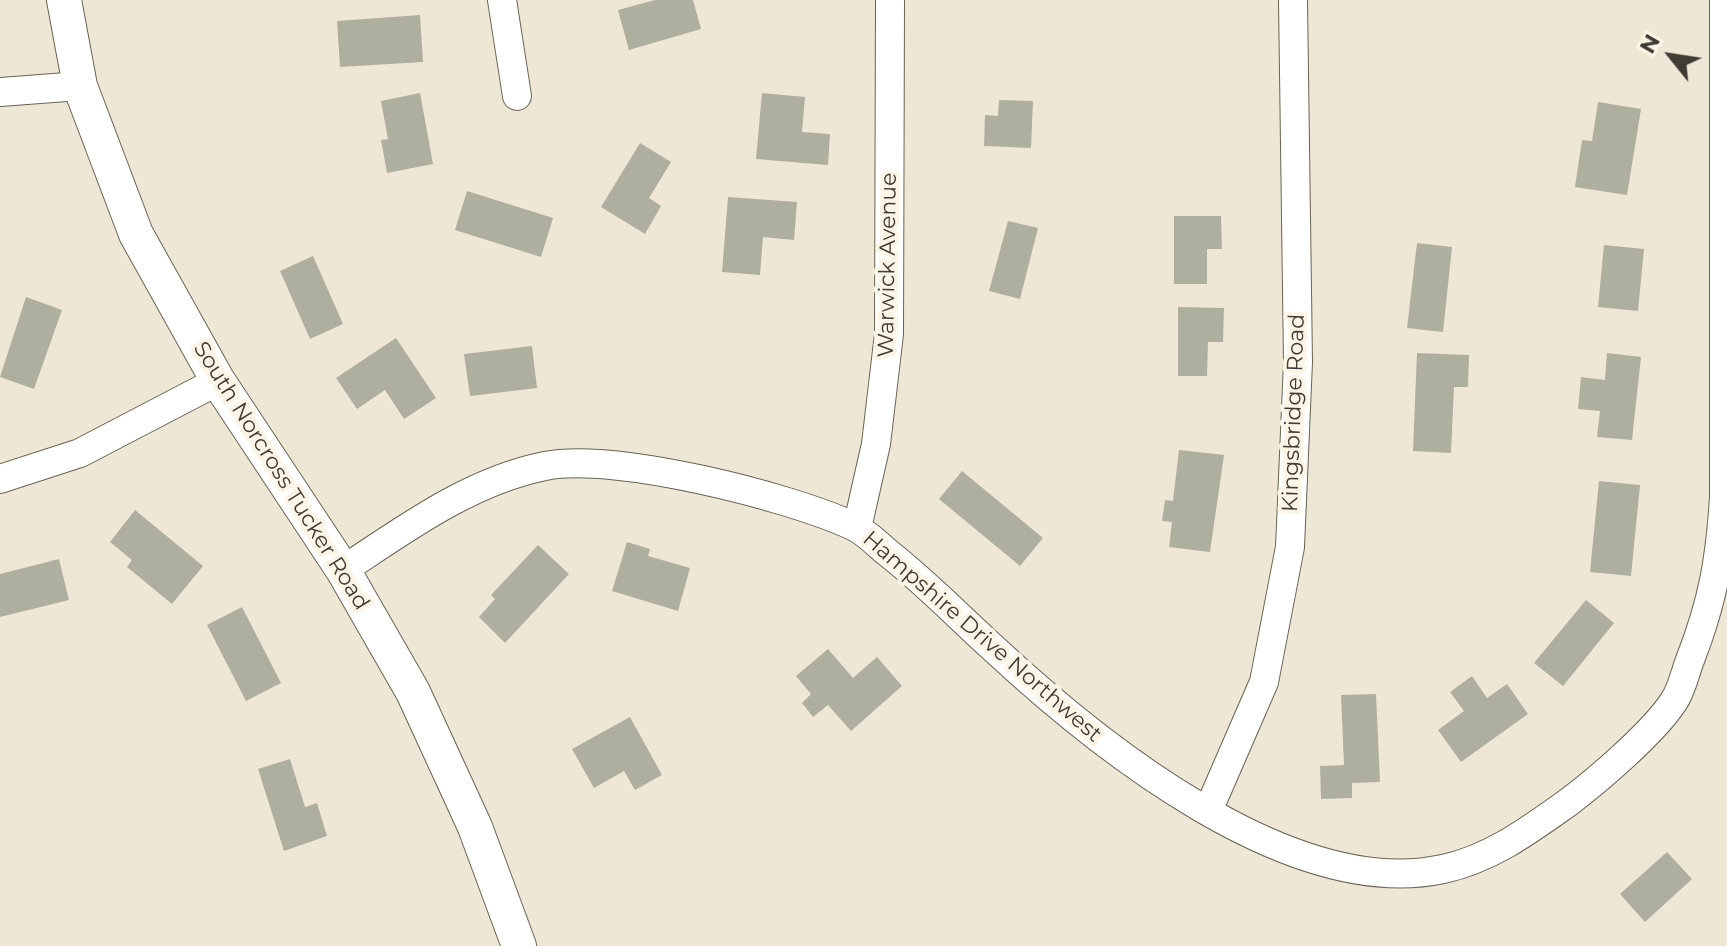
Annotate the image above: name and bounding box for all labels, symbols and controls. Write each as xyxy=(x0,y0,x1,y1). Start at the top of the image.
north arrow xyxy=(1631,16,1711,96)
text: N xyxy=(1634,29,1666,58)
street label: Warwick Avenue xyxy=(873,172,903,358)
street label: Kingsbridge Road xyxy=(1277,313,1311,513)
street label: South Norcross Tucker Road xyxy=(187,337,375,615)
street label: Hampshire Drive Northwest xyxy=(857,526,1107,748)

